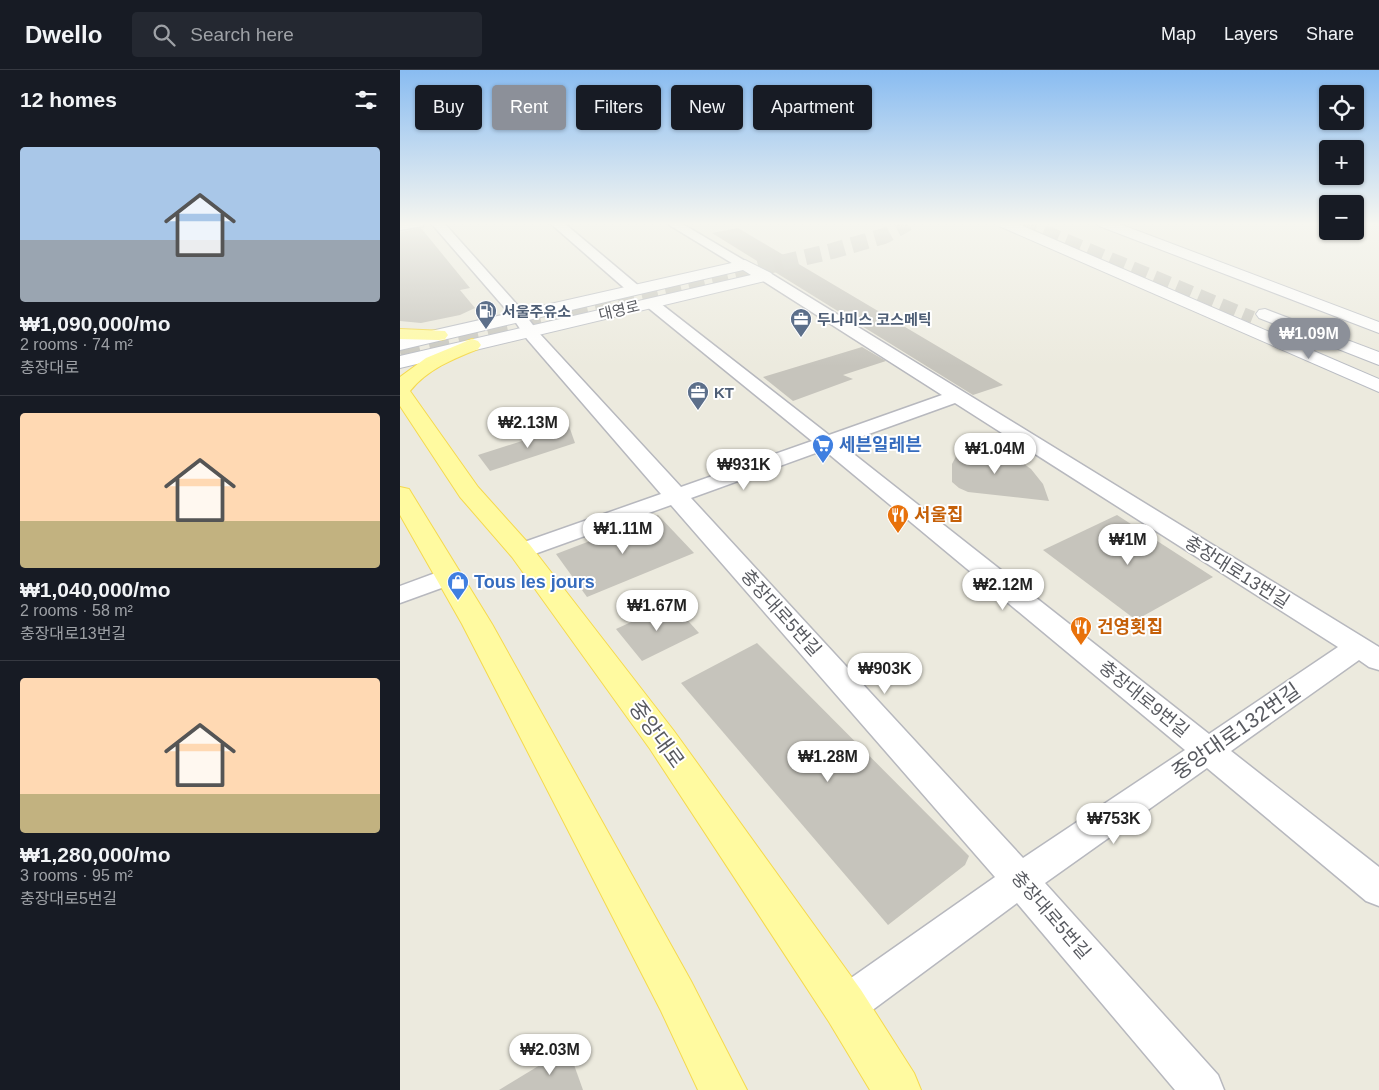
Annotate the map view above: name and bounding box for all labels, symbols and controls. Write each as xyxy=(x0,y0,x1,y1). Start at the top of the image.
search box xyxy=(132,12,482,57)
text: Dwello xyxy=(25,21,102,48)
icon: search xyxy=(150,21,178,49)
text: Search here xyxy=(190,24,294,45)
text: Map xyxy=(1161,24,1196,44)
text: Layers xyxy=(1224,24,1278,44)
text: Share xyxy=(1306,24,1354,44)
chip: Buy xyxy=(415,85,482,130)
chip: Rent xyxy=(492,85,566,130)
chip: Filters xyxy=(576,85,661,130)
chip: New xyxy=(671,85,743,130)
chip: Apartment xyxy=(753,85,872,130)
map controls xyxy=(1319,85,1364,240)
button: locate xyxy=(1319,85,1364,130)
icon: filters xyxy=(352,86,380,114)
text: 12 homes xyxy=(20,88,117,111)
button: + xyxy=(1319,140,1364,185)
icon: home xyxy=(155,180,245,270)
button: − xyxy=(1319,195,1364,240)
street label: 대영로 xyxy=(597,297,641,323)
fuel station icon: 서울주유소 xyxy=(474,299,498,330)
place label: 서울주유소 xyxy=(502,303,571,320)
office icon: 두나미스 코스메틱 xyxy=(789,307,813,338)
place label: 두나미스 코스메틱 xyxy=(817,311,932,328)
text: ₩1,090,000/mo xyxy=(20,312,171,335)
pin: ₩1.09M xyxy=(1268,318,1350,360)
text: ₩1.09M xyxy=(1279,325,1339,342)
text: 2 rooms · 74 m² xyxy=(20,336,133,353)
text: 충장대로 xyxy=(20,359,79,376)
office icon: KT xyxy=(686,380,710,411)
place label: KT xyxy=(714,384,734,401)
pin: ₩2.13M xyxy=(487,406,569,449)
text: ₩2.13M xyxy=(498,414,558,431)
pin: ₩1.04M xyxy=(954,432,1036,475)
supermarket icon: 세븐일레븐 xyxy=(811,433,835,464)
place label: 세븐일레븐 xyxy=(839,435,922,455)
text: ₩1.04M xyxy=(965,440,1025,457)
icon: home xyxy=(155,445,245,535)
pin: ₩931K xyxy=(709,448,779,491)
text: ₩931K xyxy=(717,456,771,473)
restaurant icon: 서울집 xyxy=(886,503,910,534)
place label: 서울집 xyxy=(914,505,964,525)
pin: ₩1.11M xyxy=(582,512,664,555)
text: ₩1.11M xyxy=(594,520,652,537)
pin: ₩1M xyxy=(1104,524,1152,566)
text: ₩1M xyxy=(1109,531,1147,548)
street label: 충장대로13번길 xyxy=(1181,532,1293,612)
street label: 충장대로5번길 xyxy=(737,566,825,660)
pin: ₩2.12M xyxy=(962,568,1044,611)
shop icon: Tous les jours xyxy=(446,570,470,601)
place label: Tous les jours xyxy=(474,572,595,592)
text: ₩2.12M xyxy=(973,576,1033,593)
text: ₩1,040,000/mo xyxy=(20,578,171,601)
pin: ₩1.67M xyxy=(616,590,698,632)
text: ₩1.67M xyxy=(627,597,687,614)
text: 2 rooms · 58 m² xyxy=(20,602,133,619)
restaurant icon: 건영횟집 xyxy=(1069,615,1093,646)
place label: 건영횟집 xyxy=(1097,617,1163,637)
text: 충장대로13번길 xyxy=(20,625,126,642)
pin: ₩903K xyxy=(850,652,920,695)
street label: 충장대로9번길 xyxy=(1095,657,1193,741)
text: ₩903K xyxy=(858,660,912,677)
street label: 중앙대로132번길 xyxy=(1168,678,1304,784)
street label: 중앙대로 xyxy=(625,696,689,772)
icon: home xyxy=(155,710,245,800)
pin: ₩1.28M xyxy=(787,740,869,783)
text: ₩1.28M xyxy=(798,748,858,765)
pin: ₩753K xyxy=(1079,802,1149,845)
text: ₩753K xyxy=(1087,810,1141,827)
text: ₩1,280,000/mo xyxy=(20,843,171,866)
text: 3 rooms · 95 m² xyxy=(20,867,133,884)
street label: 충장대로5번길 xyxy=(1008,867,1094,963)
text: 충장대로5번길 xyxy=(20,890,117,907)
pin: ₩2.03M xyxy=(509,1034,591,1076)
text: ₩2.03M xyxy=(520,1041,580,1058)

